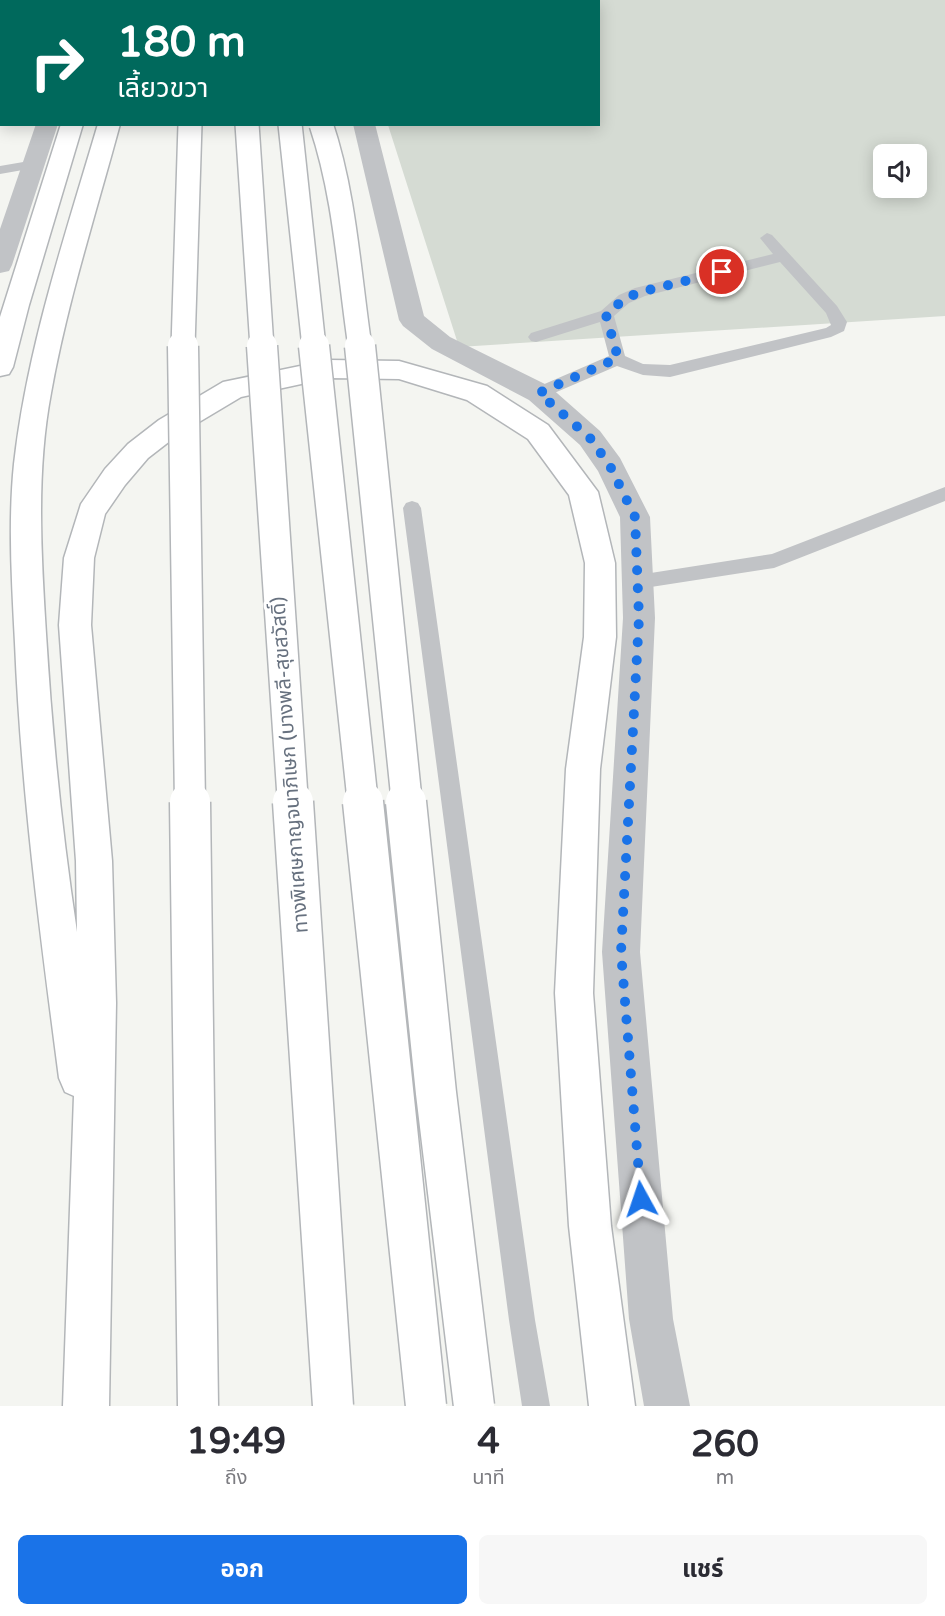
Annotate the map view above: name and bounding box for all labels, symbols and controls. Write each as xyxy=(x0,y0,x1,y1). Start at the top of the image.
text: 180 m xyxy=(117,17,246,68)
icon: right xyxy=(18,24,96,102)
text: เลี้ยวขวา xyxy=(117,72,208,105)
map controls xyxy=(873,144,927,198)
button: sound xyxy=(873,144,927,198)
pin xyxy=(696,246,747,297)
icon: arrive xyxy=(705,255,738,288)
street label: ทางพิเศษกาญจนาภิเษก (บางพลี-สุขสวัสดิ์) xyxy=(265,596,314,934)
position arrow xyxy=(609,1167,673,1231)
text: 19:49 xyxy=(186,1420,286,1463)
text: 4 xyxy=(477,1420,500,1463)
text: 260 xyxy=(691,1423,759,1466)
text: ถึง xyxy=(225,1466,247,1490)
text: นาที xyxy=(472,1466,505,1490)
text: m xyxy=(716,1466,734,1490)
button: ออก xyxy=(18,1535,467,1604)
button: แชร์ xyxy=(479,1535,927,1604)

